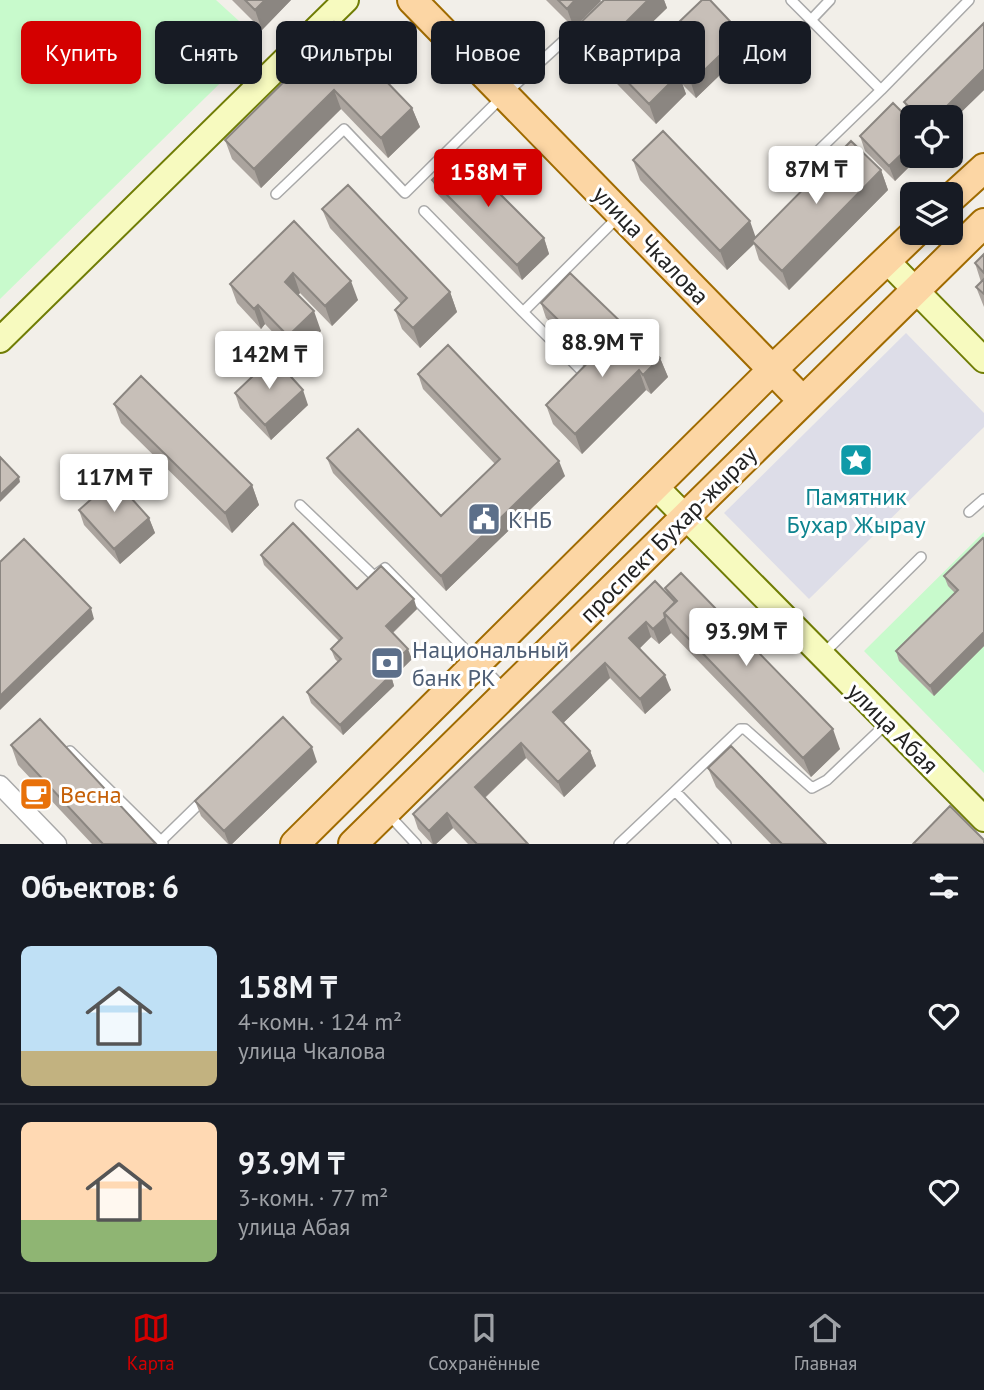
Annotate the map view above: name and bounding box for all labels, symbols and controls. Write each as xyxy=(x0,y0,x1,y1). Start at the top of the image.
chip: Купить xyxy=(21,21,141,84)
chip: Снять xyxy=(155,21,262,84)
chip: Фильтры xyxy=(276,21,417,84)
chip: Новое xyxy=(431,21,545,84)
chip: Квартира xyxy=(559,21,705,84)
chip: Дом xyxy=(719,21,811,84)
map controls xyxy=(900,105,963,245)
button: locate xyxy=(900,105,963,168)
pin: 87M ₸ xyxy=(767,146,865,206)
pin: 158M ₸ xyxy=(431,150,545,209)
text: 87M ₸ xyxy=(785,154,847,183)
text: 158M ₸ xyxy=(450,157,526,186)
street label: улица Чкалова xyxy=(586,179,716,311)
button: layers xyxy=(900,182,963,245)
pin: 88.9M ₸ xyxy=(537,320,667,379)
text: 88.9M ₸ xyxy=(561,327,643,356)
pin: 142M ₸ xyxy=(212,332,326,391)
text: 142M ₸ xyxy=(231,339,307,368)
street label: проспект Бухар-жырау xyxy=(573,439,763,629)
place icon: Памятник Бухар Жырау xyxy=(837,441,875,479)
pin: 117M ₸ xyxy=(57,454,171,514)
text: 117M ₸ xyxy=(76,462,152,491)
place label: Памятник Бухар Жырау xyxy=(786,481,926,540)
public building icon: КНБ xyxy=(465,500,503,538)
place label: КНБ xyxy=(508,504,552,535)
pin: 93.9M ₸ xyxy=(681,608,811,668)
text: 93.9M ₸ xyxy=(705,616,787,645)
place label: Национальный банк РК xyxy=(412,634,569,693)
bank icon: Национальный банк РК xyxy=(368,644,406,682)
street label: улица Абая xyxy=(841,676,945,780)
cafe icon: Весна xyxy=(17,775,55,813)
place label: Весна xyxy=(60,779,122,810)
text: Объектов: 6 xyxy=(21,867,179,906)
icon: filters xyxy=(925,867,963,905)
text: 158M ₸ xyxy=(238,967,337,1006)
icon: home xyxy=(77,974,161,1058)
icon: heart xyxy=(925,997,963,1035)
text: 4-комн. · 124 m² xyxy=(238,1007,402,1036)
text: улица Чкалова xyxy=(238,1036,386,1065)
text: 93.9M ₸ xyxy=(238,1143,344,1182)
icon: home xyxy=(77,1150,161,1234)
icon: heart xyxy=(925,1173,963,1211)
text: 3-комн. · 77 m² xyxy=(238,1183,388,1212)
text: улица Абая xyxy=(238,1212,350,1241)
tab: Карта xyxy=(127,1309,175,1375)
tab: Сохранённые xyxy=(428,1309,540,1375)
tab: Главная xyxy=(794,1309,857,1375)

